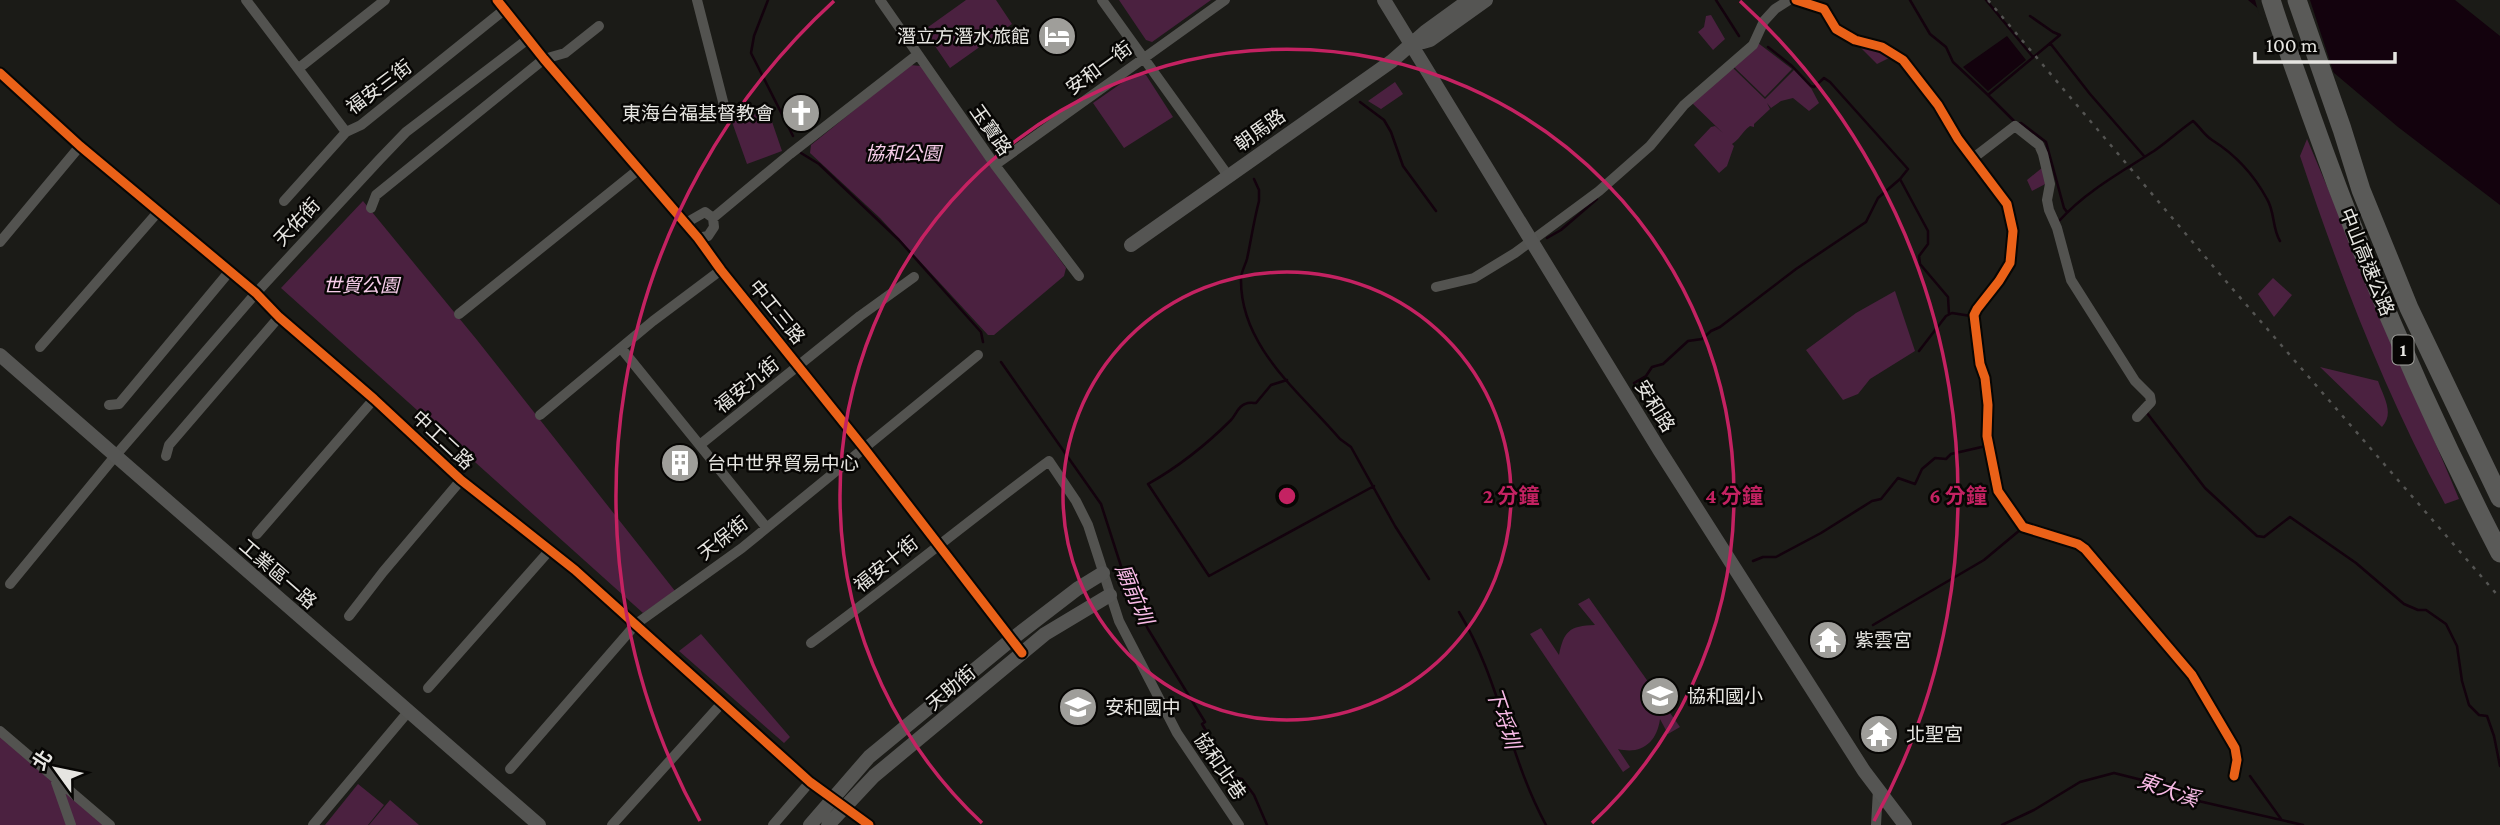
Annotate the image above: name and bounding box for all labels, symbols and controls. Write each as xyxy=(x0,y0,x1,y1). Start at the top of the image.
hotel icon: 潛立方潛水旅館 xyxy=(1036,15,1078,57)
scale bar xyxy=(2255,21,2395,65)
place label: 潛立方潛水旅館 xyxy=(897,26,1030,47)
text: 100 m xyxy=(2266,33,2318,57)
street label: 安和一街 xyxy=(1062,37,1136,99)
street label: 福安三街 xyxy=(342,56,416,118)
church icon: 東海台福基督教會 xyxy=(780,92,822,134)
street label: 玉寶路 xyxy=(966,101,1016,159)
place label: 東海台福基督教會 xyxy=(622,103,774,124)
street label: 朝馬路 xyxy=(1231,105,1289,155)
park label: 協和公園 xyxy=(865,143,944,164)
street label: 天佑街 xyxy=(270,194,324,250)
street label: 中山高速公路 xyxy=(2336,205,2398,319)
park label: 世貿公園 xyxy=(323,275,402,296)
street label: 中工三路 xyxy=(745,276,809,348)
road number: 1 xyxy=(2392,336,2414,364)
street label: 福安九街 xyxy=(711,353,783,417)
street label: 安和路 xyxy=(1631,376,1679,436)
street label: 中工二路 xyxy=(408,406,478,474)
building icon: 台中世界貿易中心 xyxy=(659,442,701,484)
place label: 台中世界貿易中心 xyxy=(707,453,859,474)
centre of rings xyxy=(1275,484,1299,508)
text: 2 分鐘 xyxy=(1483,484,1539,508)
text: 4 分鐘 xyxy=(1705,484,1763,508)
text: 6 分鐘 xyxy=(1929,484,1987,508)
street label: 天保街 xyxy=(694,512,752,564)
street label: 福安十街 xyxy=(850,532,922,596)
street label: 工業區一路 xyxy=(235,535,321,613)
water label: 廟前圳 xyxy=(1111,560,1159,630)
temple icon: 紫雲宮 xyxy=(1807,619,1849,661)
place label: 紫雲宮 xyxy=(1855,630,1912,651)
street label: 天助街 xyxy=(922,662,980,714)
school or university icon: 協和國小 xyxy=(1639,675,1681,717)
water label: 下埒圳 xyxy=(1481,684,1526,755)
school or university icon: 安和國中 xyxy=(1057,686,1099,728)
place label: 協和國小 xyxy=(1687,686,1763,707)
place label: 安和國中 xyxy=(1105,697,1181,718)
temple icon: 北聖宮 xyxy=(1858,713,1900,755)
place label: 北聖宮 xyxy=(1906,724,1963,745)
street label: 協和北巷 xyxy=(1190,729,1250,803)
north arrow xyxy=(21,734,91,804)
text: 北 xyxy=(28,746,56,774)
water label: 東大溪 xyxy=(2134,768,2205,813)

